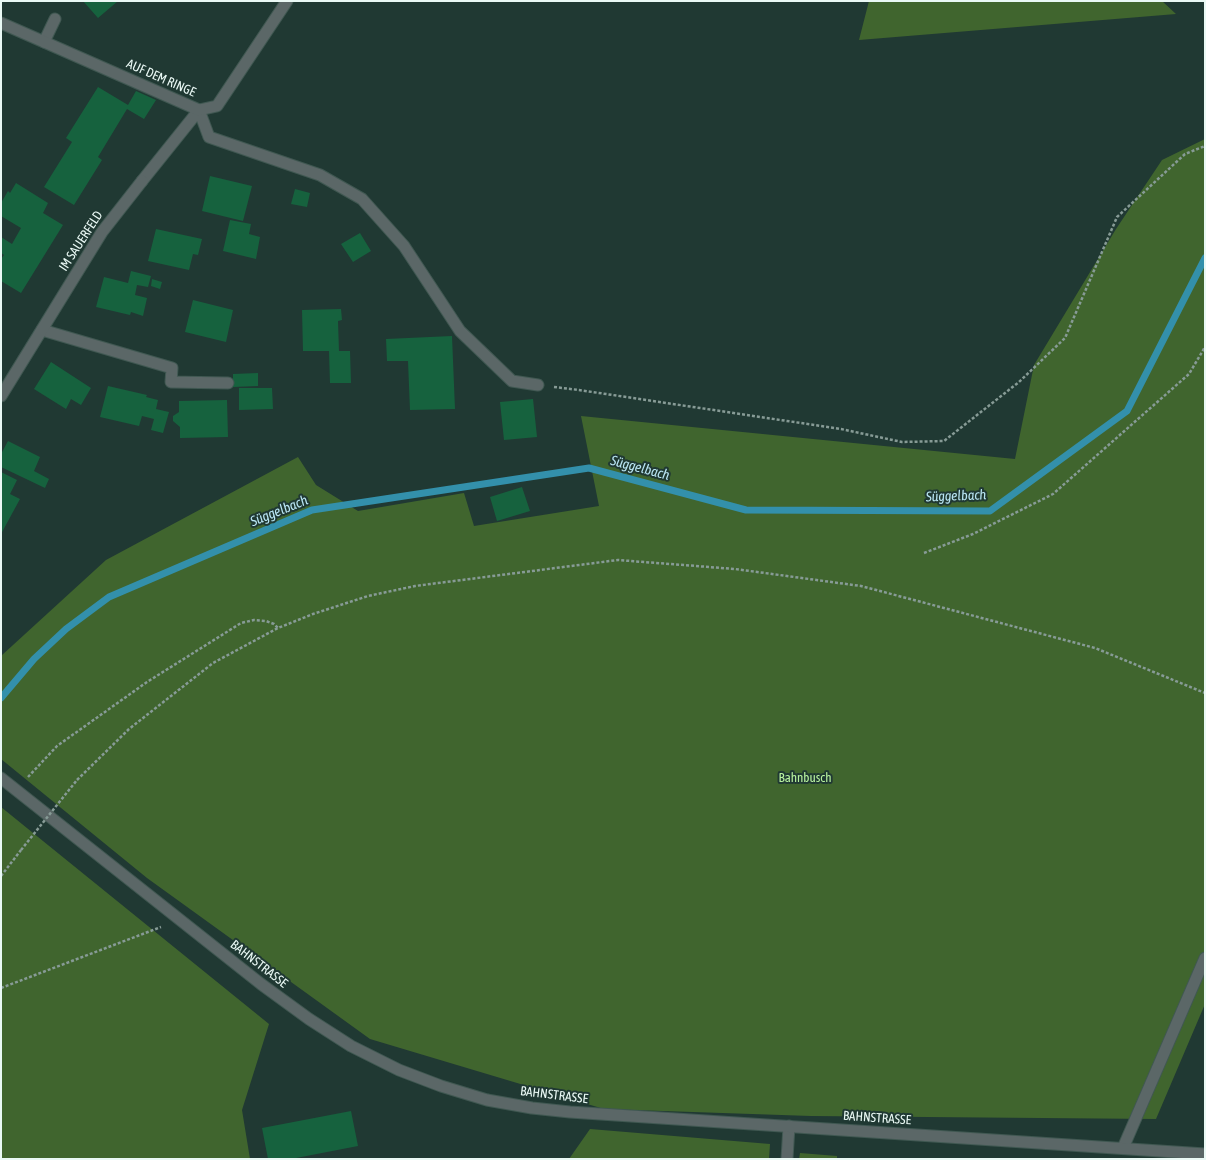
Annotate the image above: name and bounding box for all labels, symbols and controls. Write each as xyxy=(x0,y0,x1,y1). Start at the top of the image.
street label: AUF DEM RINGE xyxy=(124,56,198,100)
street label: IM SAUERFELD xyxy=(56,208,106,274)
water label: Süggelbach xyxy=(609,452,671,484)
water label: Süggelbach xyxy=(925,487,987,505)
water label: Süggelbach xyxy=(248,492,310,530)
park label: Bahnbusch xyxy=(779,770,831,786)
street label: BAHNSTRASSE xyxy=(227,937,291,991)
street label: BAHNSTRASSE xyxy=(519,1083,589,1107)
street label: BAHNSTRASSE xyxy=(842,1108,912,1128)

